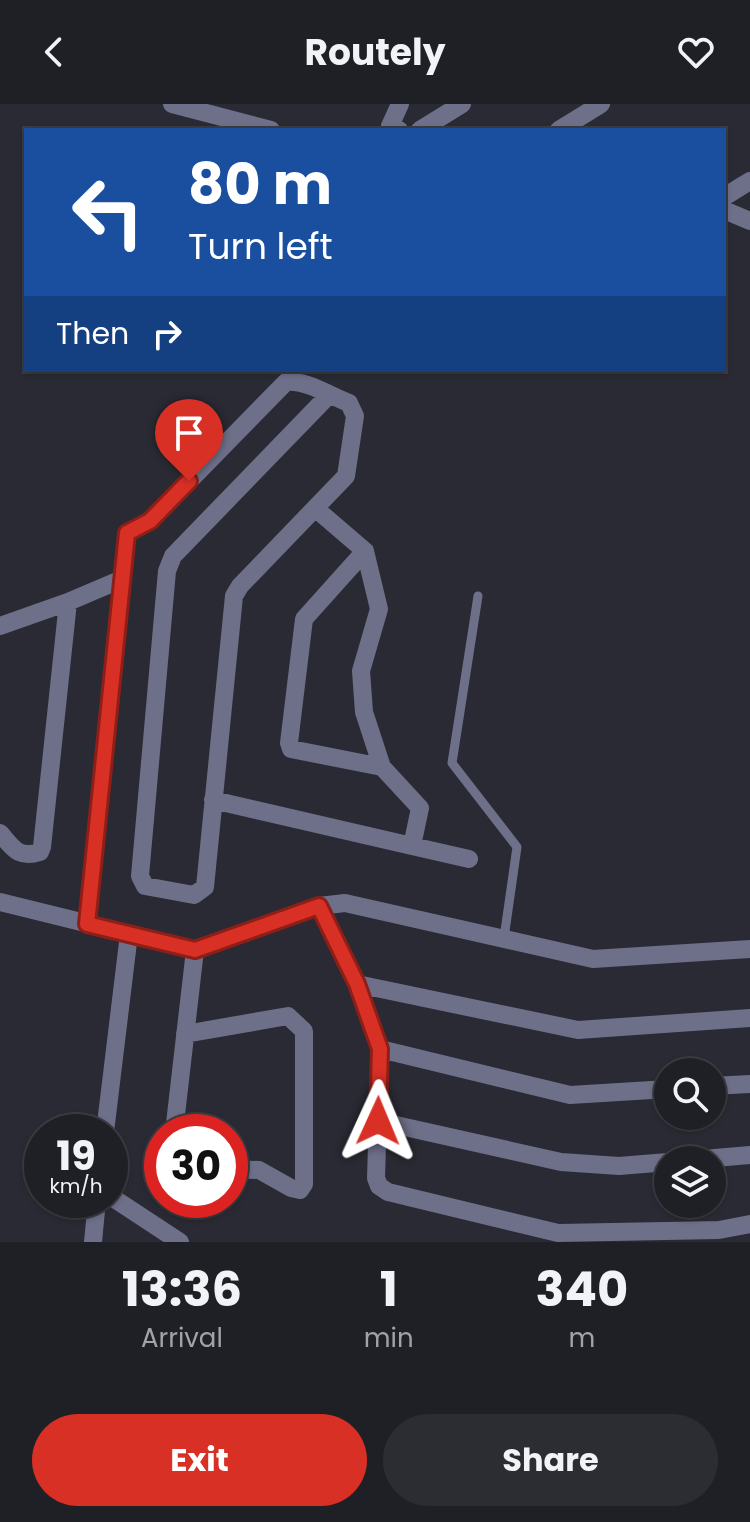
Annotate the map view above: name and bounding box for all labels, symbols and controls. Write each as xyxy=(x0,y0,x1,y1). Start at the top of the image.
text: Routely xyxy=(305,27,445,78)
icon: back xyxy=(32,30,76,74)
icon: heart xyxy=(674,30,718,74)
text: 80 m xyxy=(188,145,332,224)
icon: left xyxy=(56,160,160,264)
text: Turn left xyxy=(188,221,333,272)
text: Then xyxy=(56,312,129,355)
icon: right xyxy=(145,312,189,356)
pin xyxy=(155,399,223,481)
icon: arrive xyxy=(167,411,211,455)
map controls xyxy=(654,1058,726,1218)
button: search xyxy=(654,1058,726,1130)
position arrow xyxy=(336,1079,420,1163)
speed limit sign: 30 xyxy=(144,1114,248,1218)
text: 19 xyxy=(56,1128,96,1184)
button: layers xyxy=(654,1146,726,1218)
text: km/h xyxy=(49,1172,103,1200)
text: 13:36 xyxy=(122,1256,242,1323)
text: 1 xyxy=(380,1256,398,1323)
text: 340 xyxy=(535,1256,628,1323)
text: Arrival xyxy=(141,1320,223,1356)
text: min xyxy=(364,1320,414,1356)
text: m xyxy=(568,1320,595,1356)
button: Exit xyxy=(32,1414,367,1506)
button: Share xyxy=(383,1414,718,1506)

